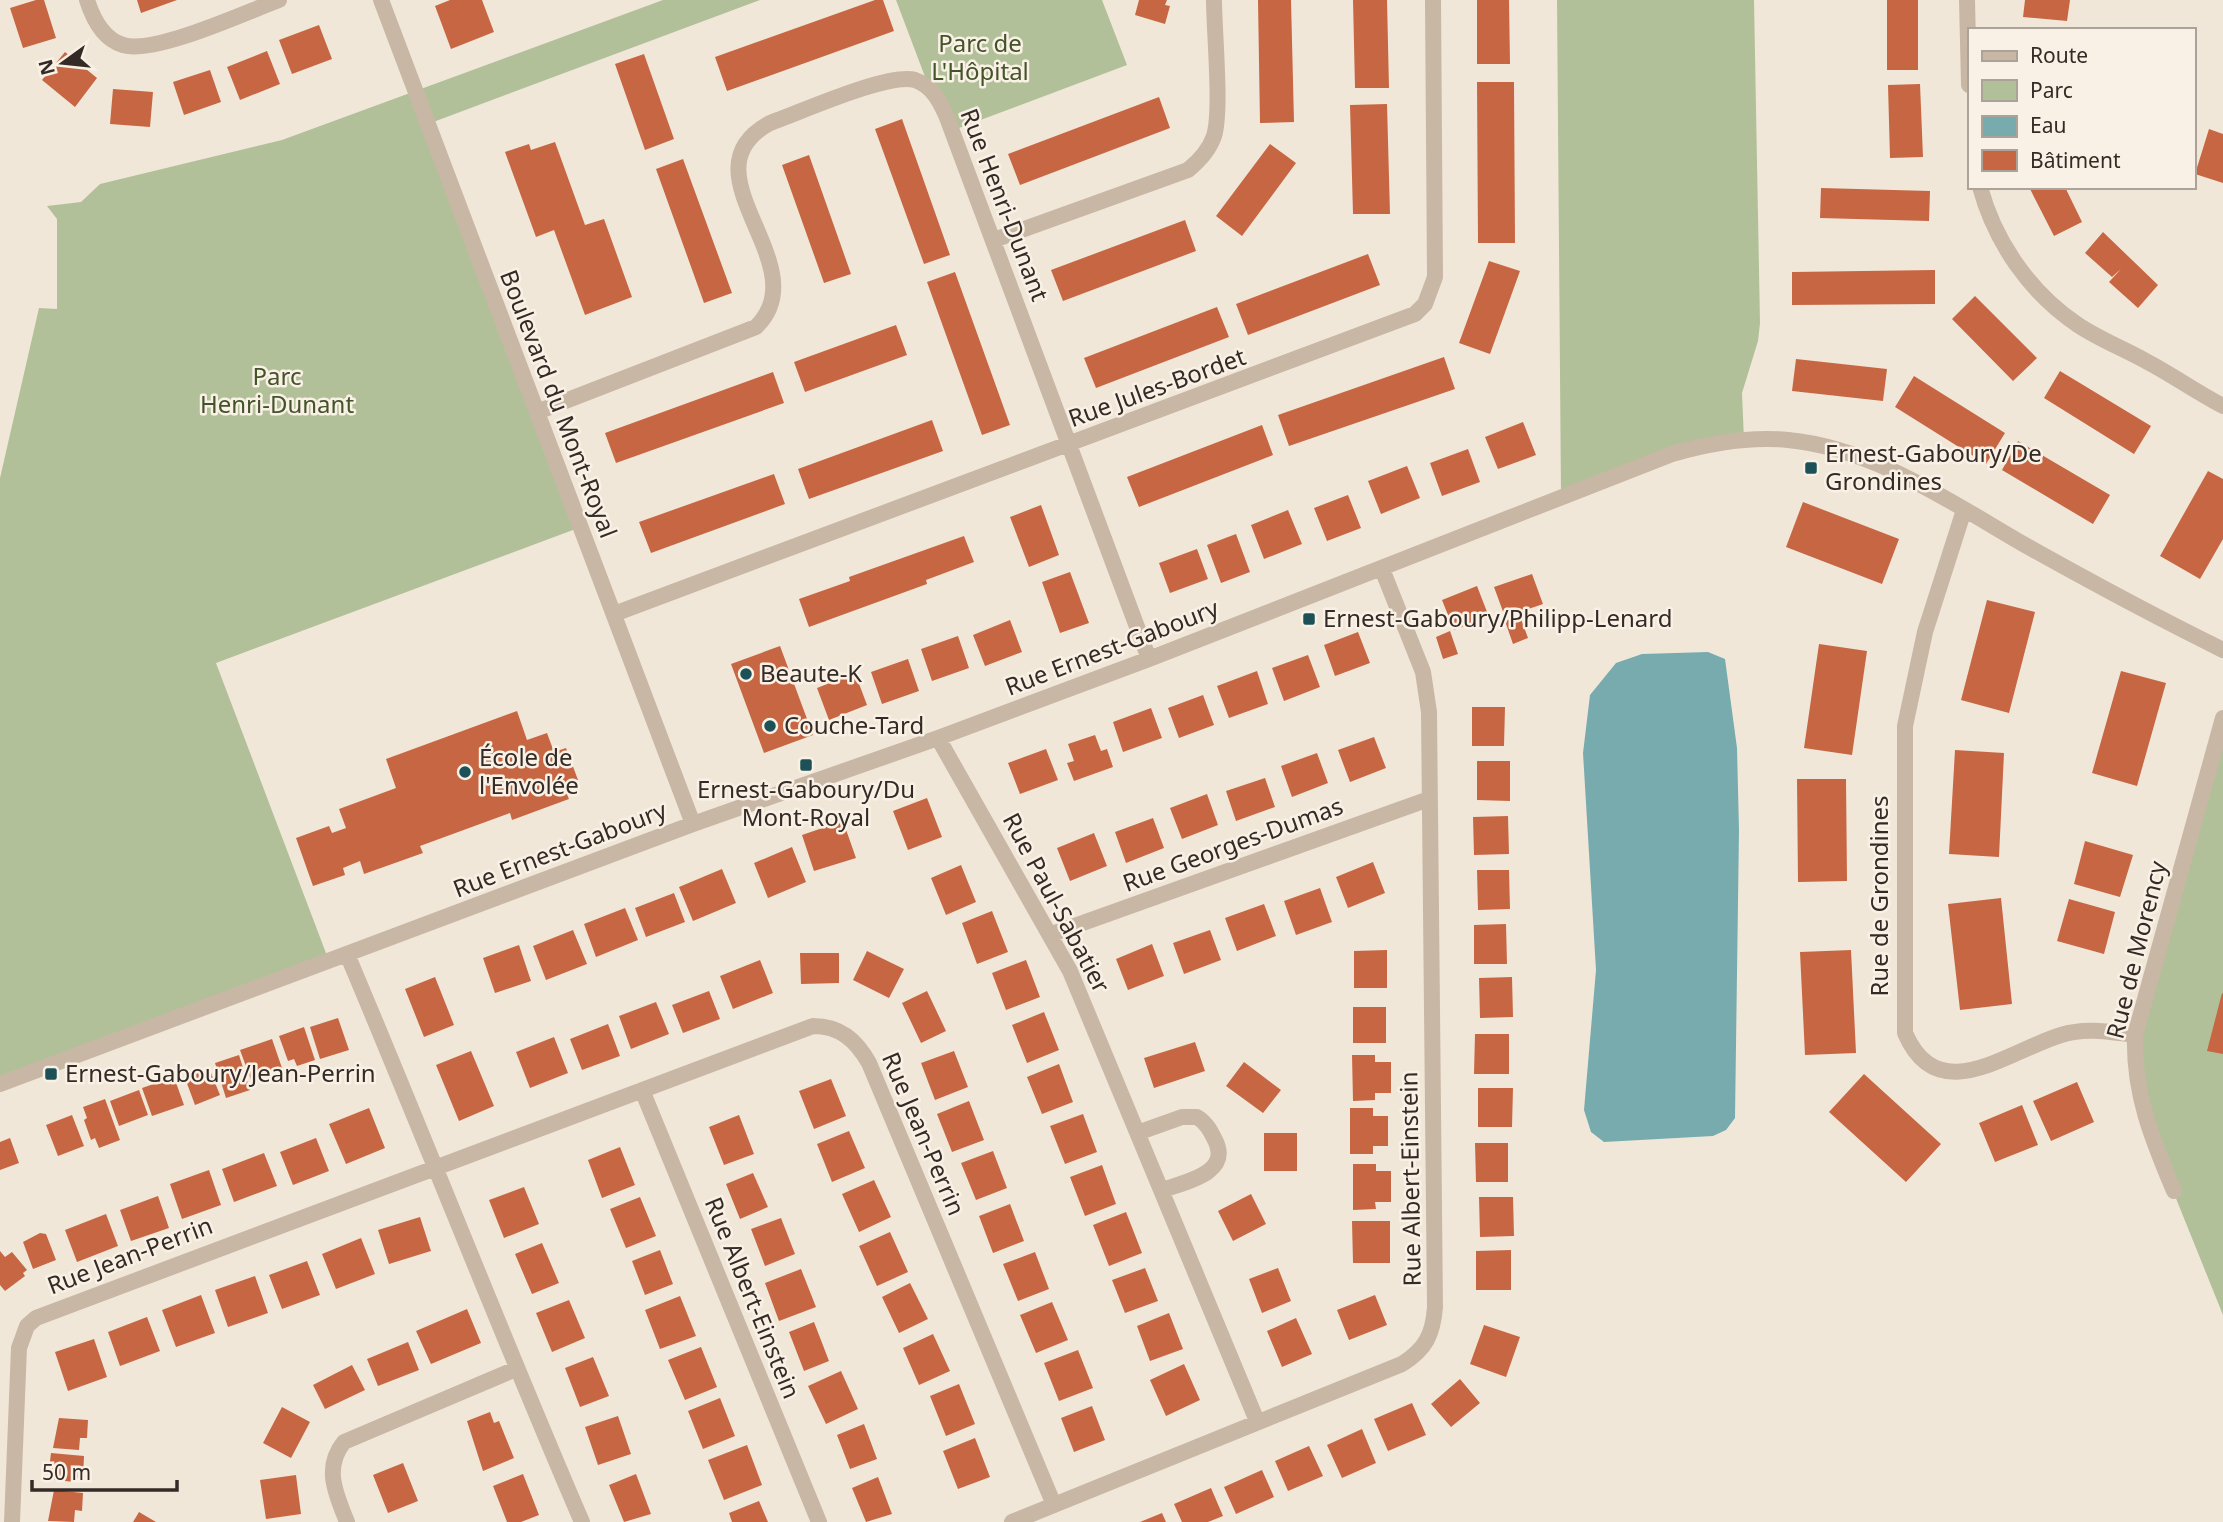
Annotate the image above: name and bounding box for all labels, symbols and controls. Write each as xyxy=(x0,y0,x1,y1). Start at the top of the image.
park label: Parc de L'Hôpital xyxy=(931,26,1029,87)
north arrow xyxy=(28,28,98,98)
legend xyxy=(1968,28,2195,189)
text: Route xyxy=(2030,41,2088,69)
text: N xyxy=(32,57,61,78)
text: Parc xyxy=(2030,76,2073,104)
street label: Rue Henri-Dunant xyxy=(954,103,1057,306)
text: Eau xyxy=(2030,111,2066,139)
text: Bâtiment xyxy=(2030,146,2121,174)
street label: Boulevard du Mont-Royal xyxy=(493,265,626,542)
street label: Rue Jules-Bordet xyxy=(1063,339,1250,434)
park label: Parc Henri-Dunant xyxy=(200,359,354,420)
place label: Ernest-Gaboury/De Grondines xyxy=(1825,436,2042,497)
marker: Ernest-Gaboury/De Grondines xyxy=(1803,460,1819,476)
street label: Rue Ernest-Gaboury xyxy=(1000,590,1224,703)
place label: Ernest-Gaboury/Philipp-Lenard xyxy=(1323,601,1672,634)
marker: Ernest-Gaboury/Philipp-Lenard xyxy=(1301,611,1317,627)
place label: Beaute-K xyxy=(760,656,862,689)
marker: Beaute-K xyxy=(738,666,754,682)
place label: Couche-Tard xyxy=(784,708,924,741)
marker: Couche-Tard xyxy=(762,718,778,734)
place label: École de l'Envolée xyxy=(479,740,579,801)
marker: Ernest-Gaboury/Du Mont-Royal xyxy=(798,757,814,773)
marker: École de l'Envolée xyxy=(457,764,473,780)
place label: Ernest-Gaboury/Du Mont-Royal xyxy=(697,772,915,833)
street label: Rue Georges-Dumas xyxy=(1118,788,1347,899)
street label: Rue Ernest-Gaboury xyxy=(448,792,672,905)
street label: Rue de Grondines xyxy=(1862,795,1895,997)
street label: Rue Paul-Sabatier xyxy=(996,806,1119,998)
street label: Rue de Morency xyxy=(2098,857,2174,1042)
street label: Rue Jean-Perrin xyxy=(875,1047,974,1220)
place label: Ernest-Gaboury/Jean-Perrin xyxy=(65,1056,376,1089)
marker: Ernest-Gaboury/Jean-Perrin xyxy=(43,1066,59,1082)
street label: Rue Albert-Einstein xyxy=(1391,1071,1428,1287)
street label: Rue Albert-Einstein xyxy=(698,1192,809,1403)
street label: Rue Jean-Perrin xyxy=(42,1208,217,1301)
scale bar xyxy=(32,1448,177,1492)
text: 50 m xyxy=(42,1458,91,1486)

